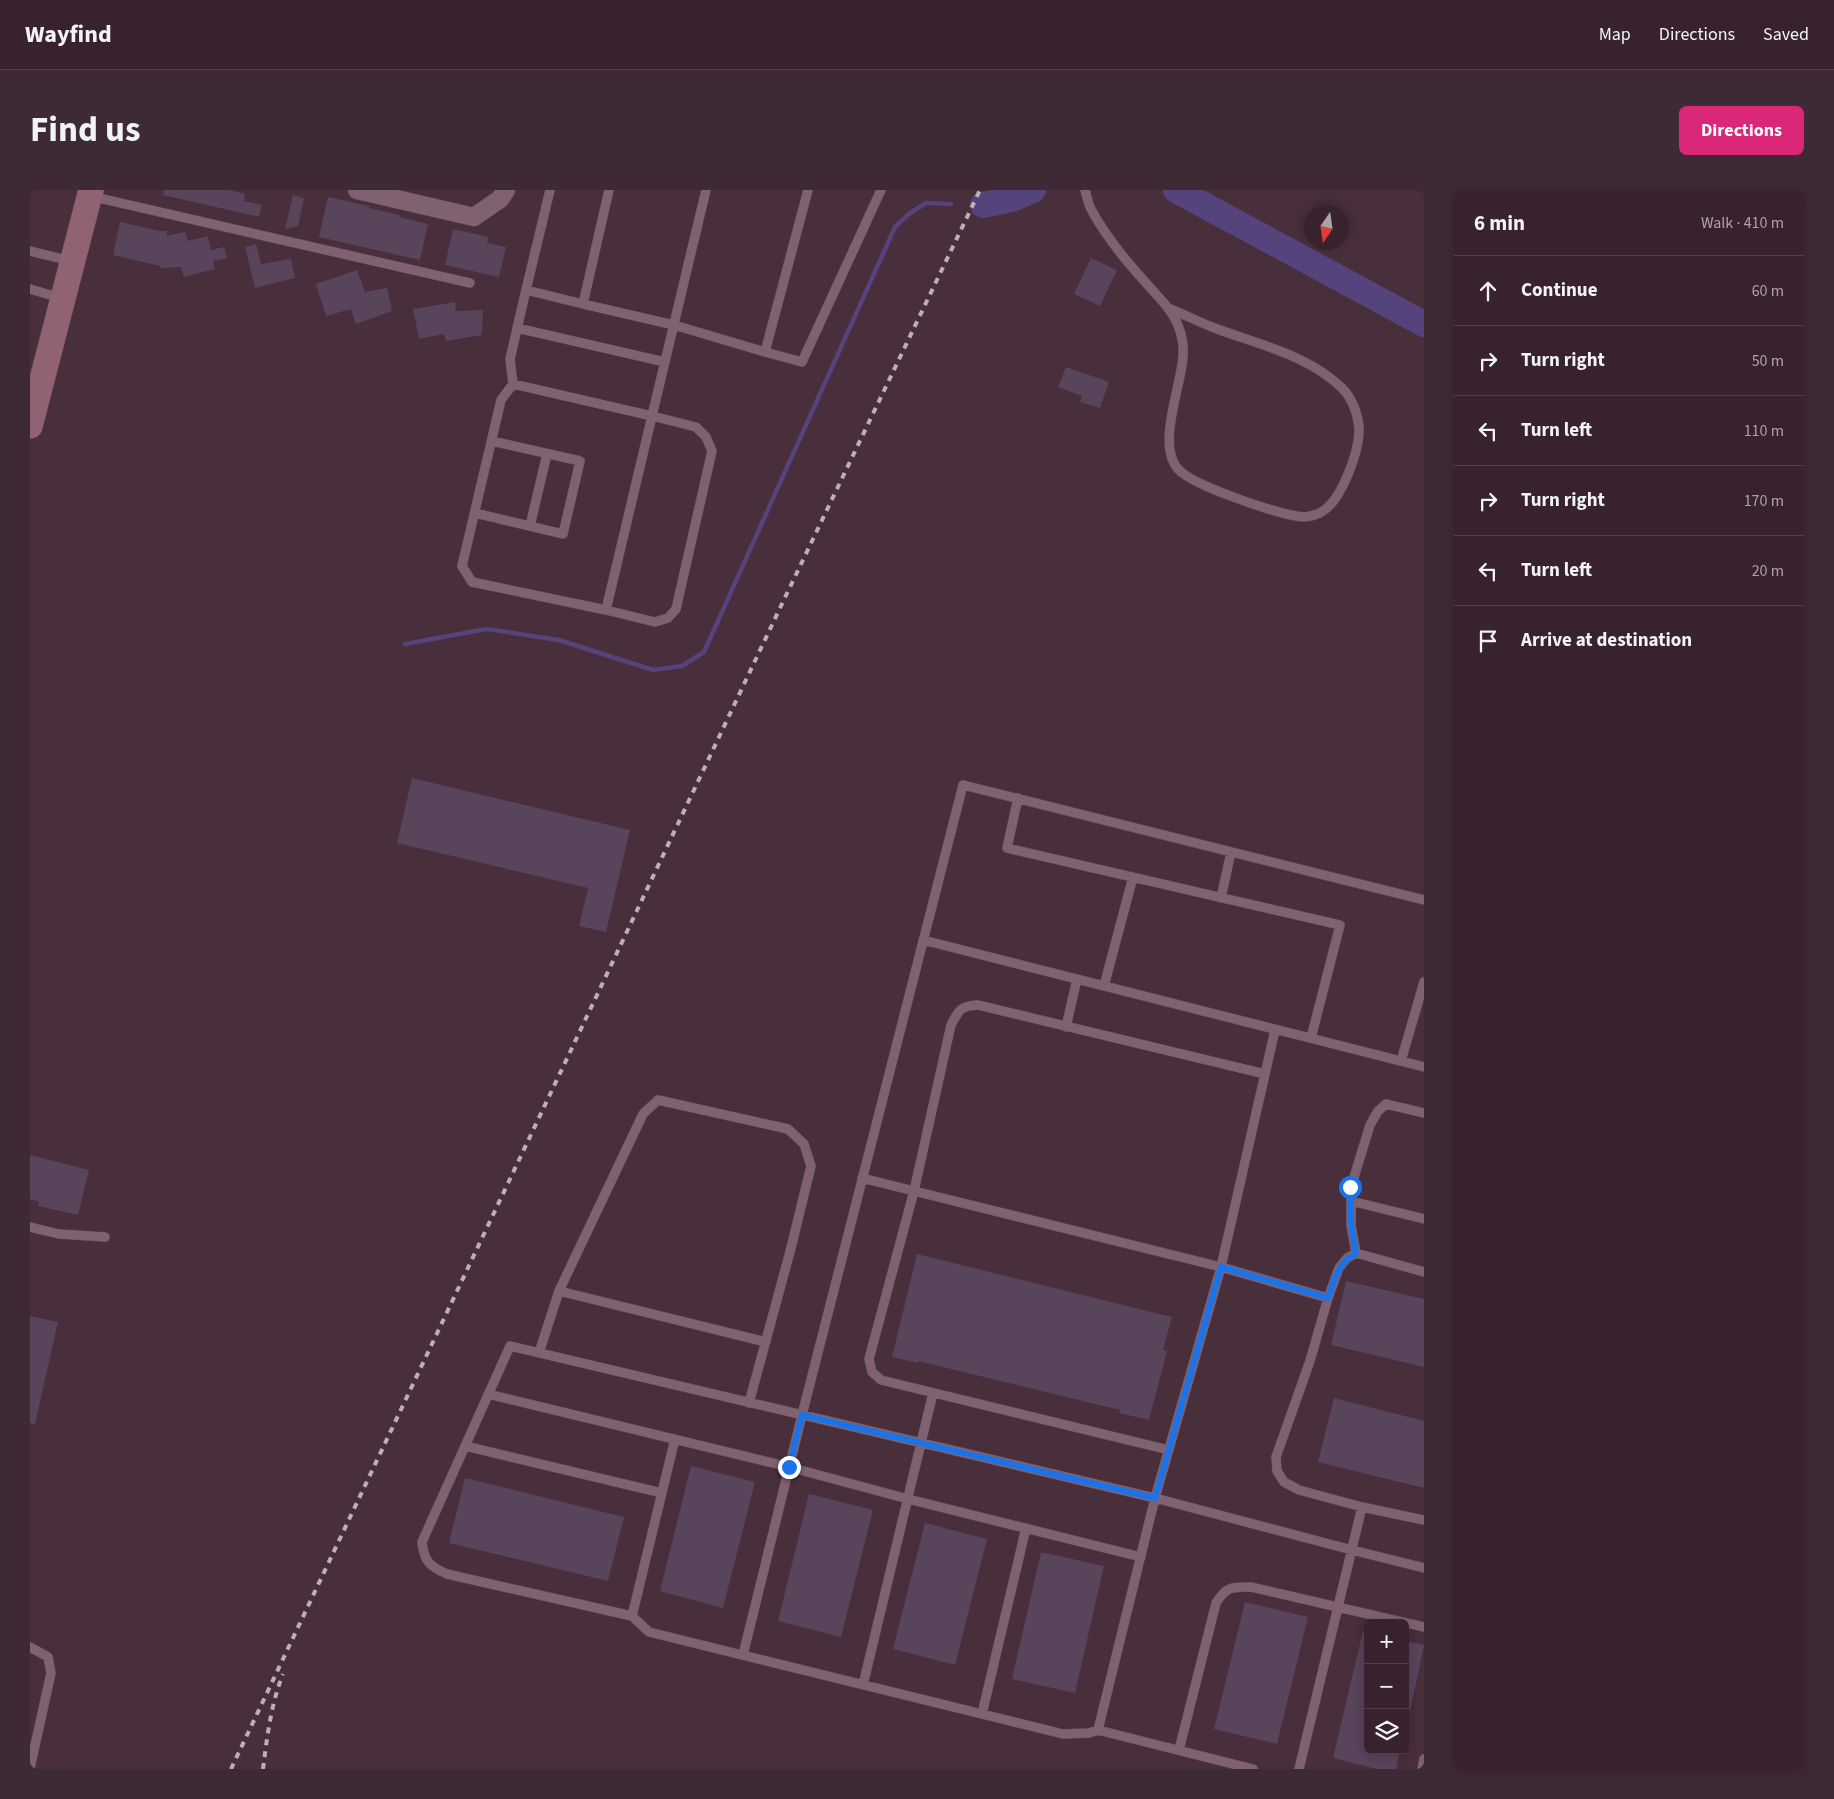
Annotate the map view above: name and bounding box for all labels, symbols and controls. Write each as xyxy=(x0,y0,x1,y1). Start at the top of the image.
text: Wayfind xyxy=(25,17,112,52)
text: Map xyxy=(1599,22,1631,47)
text: Directions xyxy=(1659,22,1735,47)
text: Saved xyxy=(1763,22,1809,47)
text: Find us xyxy=(30,105,140,155)
button: Directions xyxy=(1679,106,1804,155)
north arrow xyxy=(1304,205,1349,250)
text: 6 min xyxy=(1474,208,1525,238)
text: Walk · 410 m xyxy=(1701,212,1784,234)
icon: ahead xyxy=(1474,277,1502,305)
text: Continue xyxy=(1521,277,1598,304)
text: 60 m xyxy=(1752,280,1784,302)
icon: right xyxy=(1474,347,1502,375)
text: Turn right xyxy=(1521,347,1605,374)
text: 50 m xyxy=(1752,350,1784,372)
icon: left xyxy=(1474,417,1502,445)
text: Turn left xyxy=(1521,417,1592,444)
text: 110 m xyxy=(1744,420,1784,442)
icon: right xyxy=(1474,487,1502,515)
text: Turn right xyxy=(1521,487,1605,514)
text: 170 m xyxy=(1744,490,1784,512)
icon: left xyxy=(1474,557,1502,585)
text: Turn left xyxy=(1521,557,1592,584)
text: 20 m xyxy=(1752,560,1784,582)
icon: arrive xyxy=(1474,627,1502,655)
text: Arrive at destination xyxy=(1521,627,1692,654)
route start xyxy=(1339,1176,1362,1199)
route end xyxy=(778,1456,801,1479)
map controls xyxy=(1364,1619,1409,1754)
button: + xyxy=(1364,1619,1409,1664)
button: − xyxy=(1364,1664,1409,1709)
button: layers xyxy=(1364,1709,1409,1754)

